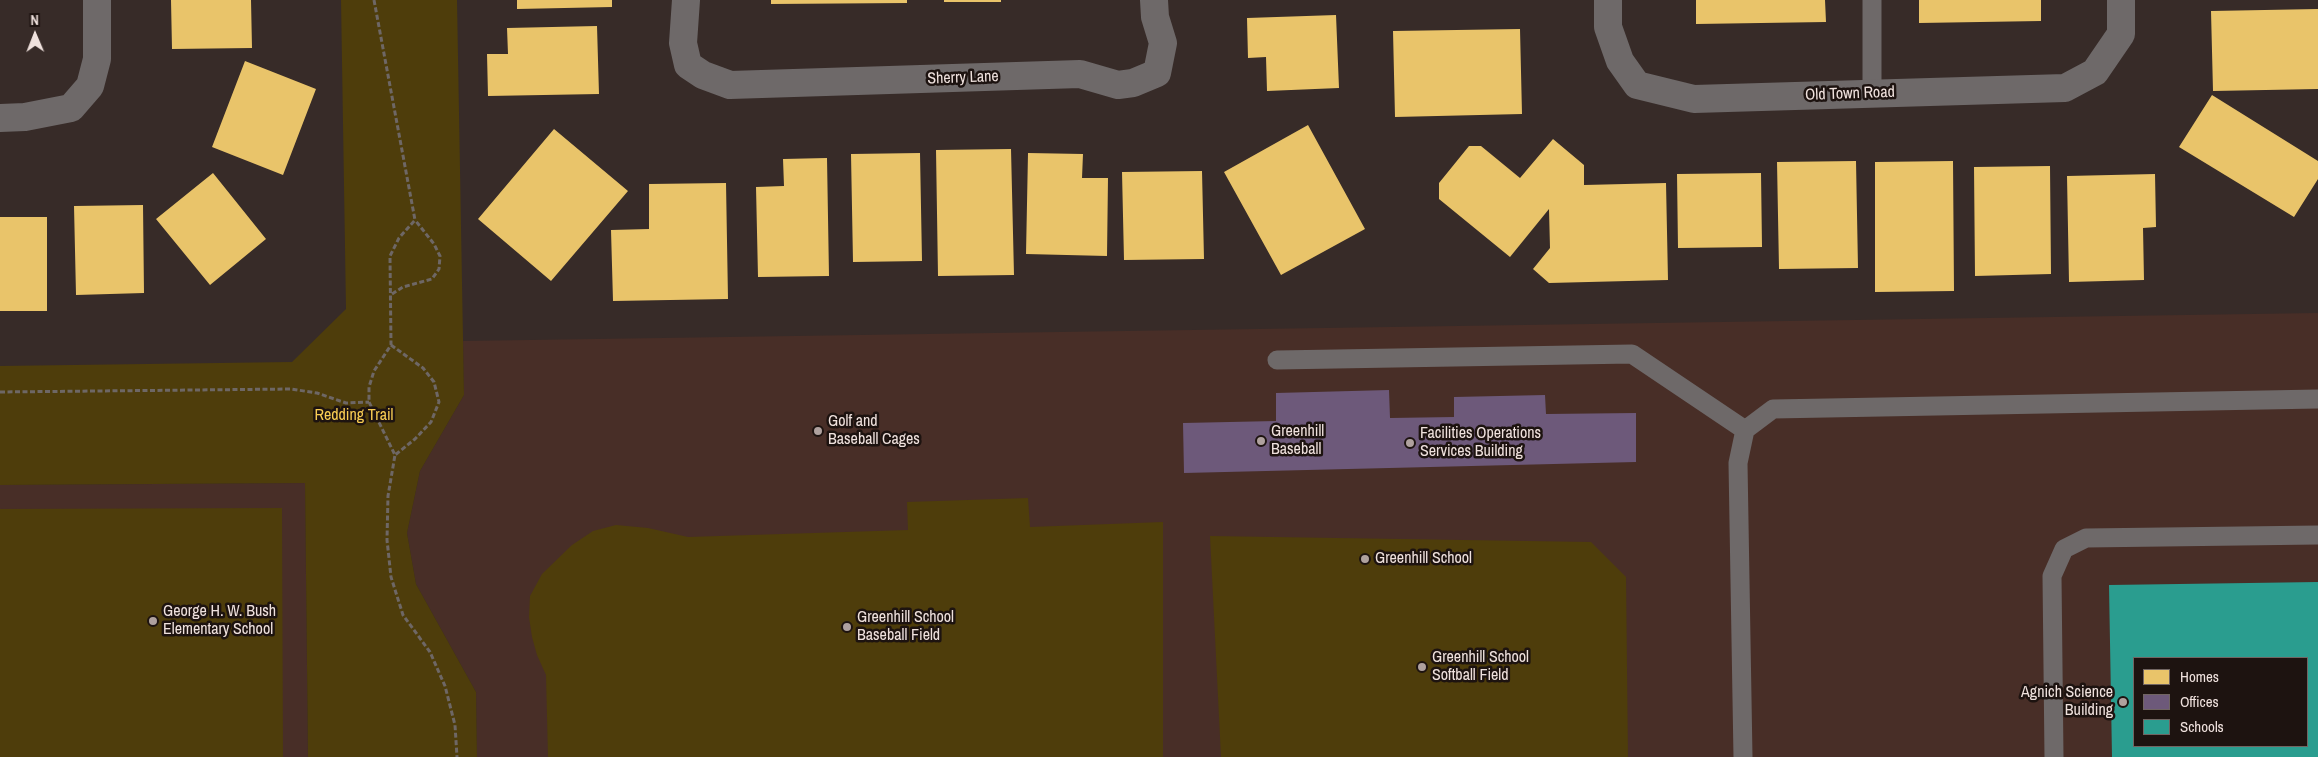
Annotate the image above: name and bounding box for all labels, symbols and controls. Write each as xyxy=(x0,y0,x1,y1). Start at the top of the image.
north arrow xyxy=(10,10,60,60)
text: N xyxy=(30,11,39,29)
street label: Sherry Lane xyxy=(927,67,999,89)
street label: Old Town Road xyxy=(1805,83,1895,105)
park label: Redding Trail xyxy=(314,406,394,426)
place label: Golf and Baseball Cages xyxy=(828,412,920,450)
place label: Greenhill Baseball xyxy=(1271,422,1324,460)
place label: Facilities Operations Services Building xyxy=(1420,424,1541,462)
marker: Golf and Baseball Cages xyxy=(812,425,824,437)
marker: Greenhill Baseball xyxy=(1255,435,1267,447)
marker: Facilities Operations Services Building xyxy=(1404,437,1416,449)
place label: Greenhill School xyxy=(1375,549,1472,569)
marker: Greenhill School xyxy=(1359,553,1371,565)
place label: George H. W. Bush Elementary School xyxy=(163,602,276,640)
place label: Greenhill School Baseball Field xyxy=(857,608,954,646)
marker: George H. W. Bush Elementary School xyxy=(147,615,159,627)
marker: Greenhill School Baseball Field xyxy=(841,621,853,633)
place label: Greenhill School Softball Field xyxy=(1432,648,1529,686)
legend xyxy=(2133,657,2308,747)
marker: Greenhill School Softball Field xyxy=(1416,661,1428,673)
text: Homes xyxy=(2180,666,2219,687)
place label: Agnich Science Building xyxy=(2021,683,2113,721)
text: Offices xyxy=(2180,691,2219,712)
marker: Agnich Science Building xyxy=(2117,696,2129,708)
text: Schools xyxy=(2180,716,2224,737)

